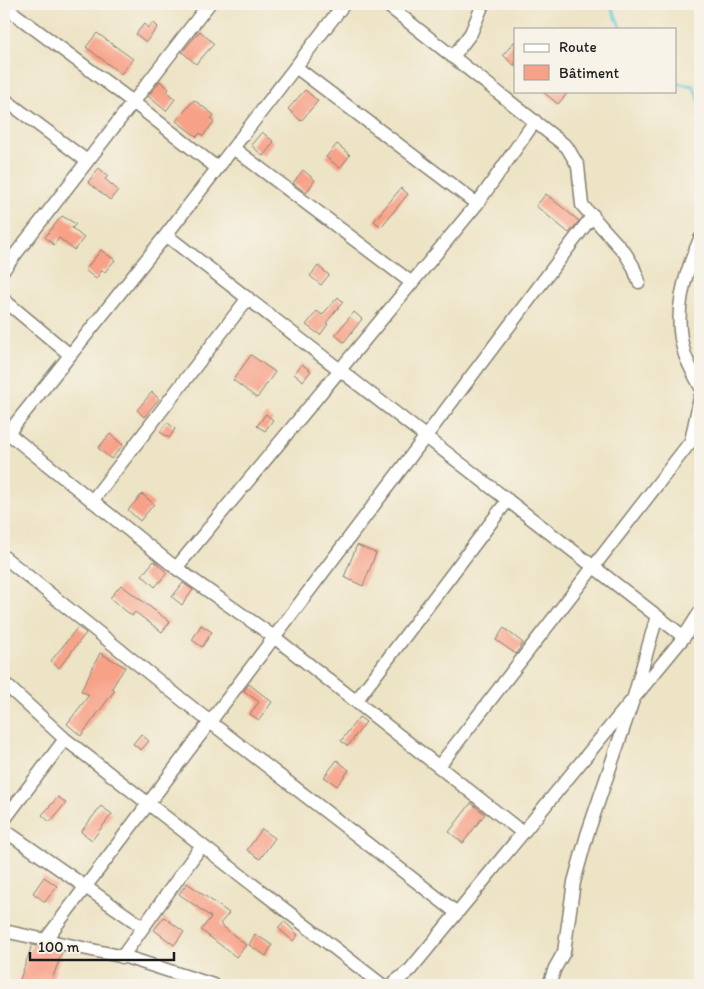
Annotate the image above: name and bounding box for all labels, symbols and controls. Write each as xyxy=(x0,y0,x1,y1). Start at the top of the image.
legend xyxy=(514,28,676,92)
text: Route xyxy=(559,38,597,56)
text: Bâtiment xyxy=(559,64,620,82)
scale bar xyxy=(30,929,174,961)
text: 100 m xyxy=(38,938,80,956)

